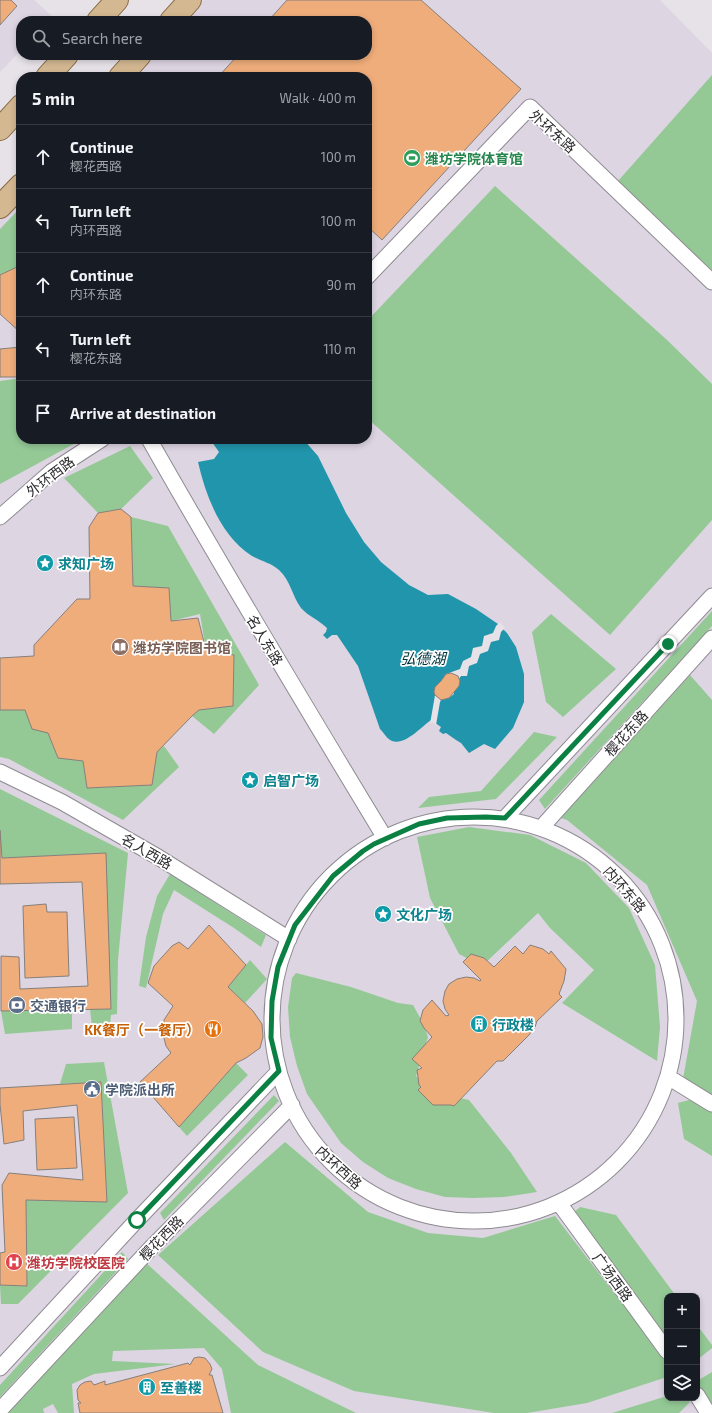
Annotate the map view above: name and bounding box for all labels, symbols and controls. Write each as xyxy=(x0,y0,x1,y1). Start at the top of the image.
search box xyxy=(16,16,372,60)
icon: search xyxy=(30,27,52,49)
text: Search here xyxy=(62,29,143,47)
text: 5 min xyxy=(32,88,75,108)
text: Walk · 400 m xyxy=(280,90,356,106)
street label: 外环东路 xyxy=(527,106,579,156)
text: Continue xyxy=(70,138,133,156)
icon: ahead xyxy=(32,146,54,168)
sports icon: 潍坊学院体育馆 xyxy=(402,148,422,168)
text: 100 m xyxy=(321,149,356,165)
place label: 潍坊学院体育馆 xyxy=(425,150,523,167)
text: 樱花西路 xyxy=(70,158,122,174)
text: Turn left xyxy=(70,202,131,220)
icon: left xyxy=(32,210,54,232)
text: 100 m xyxy=(321,213,356,229)
text: 内环西路 xyxy=(70,222,122,238)
text: Continue xyxy=(70,266,133,284)
icon: ahead xyxy=(32,274,54,296)
text: 90 m xyxy=(326,277,356,293)
text: 内环东路 xyxy=(70,286,122,302)
text: Turn left xyxy=(70,330,131,348)
icon: left xyxy=(32,338,54,360)
text: 110 m xyxy=(324,341,356,357)
text: 樱花东路 xyxy=(70,350,122,366)
icon: arrive xyxy=(32,402,54,424)
text: Arrive at destination xyxy=(70,404,216,422)
street label: 外环西路 xyxy=(23,452,77,500)
place icon: 求知广场 xyxy=(35,553,55,573)
place label: 求知广场 xyxy=(58,555,114,572)
street label: 名人东路 xyxy=(243,612,287,668)
route end xyxy=(659,635,677,653)
library icon: 潍坊学院图书馆 xyxy=(110,637,130,657)
place label: 潍坊学院图书馆 xyxy=(133,639,231,656)
water label: 弘德湖 xyxy=(400,649,447,667)
street label: 樱花东路 xyxy=(601,707,651,759)
place icon: 启智广场 xyxy=(240,770,260,790)
place label: 启智广场 xyxy=(263,772,319,789)
street label: 名人西路 xyxy=(119,830,175,872)
street label: 内环东路 xyxy=(600,862,650,916)
place icon: 文化广场 xyxy=(373,904,393,924)
place label: 文化广场 xyxy=(396,906,452,923)
bank icon: 交通银行 xyxy=(7,995,27,1015)
place label: 交通银行 xyxy=(30,997,86,1014)
building icon: 行政楼 xyxy=(469,1014,489,1034)
place label: 行政楼 xyxy=(492,1016,534,1033)
restaurant icon: KK餐厅（一餐厅） xyxy=(203,1019,223,1039)
place label: KK餐厅（一餐厅） xyxy=(84,1021,200,1038)
public building icon: 学院派出所 xyxy=(82,1079,102,1099)
place label: 学院派出所 xyxy=(105,1081,175,1098)
street label: 内环西路 xyxy=(313,1142,365,1192)
route start xyxy=(128,1211,146,1229)
street label: 樱花西路 xyxy=(135,1212,187,1264)
street label: 广场西路 xyxy=(590,1249,636,1305)
hospital icon: 潍坊学院校医院 xyxy=(4,1252,24,1272)
place label: 潍坊学院校医院 xyxy=(27,1254,125,1271)
map controls xyxy=(664,1293,700,1401)
button: + xyxy=(664,1293,700,1329)
button: − xyxy=(664,1329,700,1365)
button: layers xyxy=(664,1365,700,1401)
building icon: 至善楼 xyxy=(137,1377,157,1397)
place label: 至善楼 xyxy=(160,1379,202,1396)

